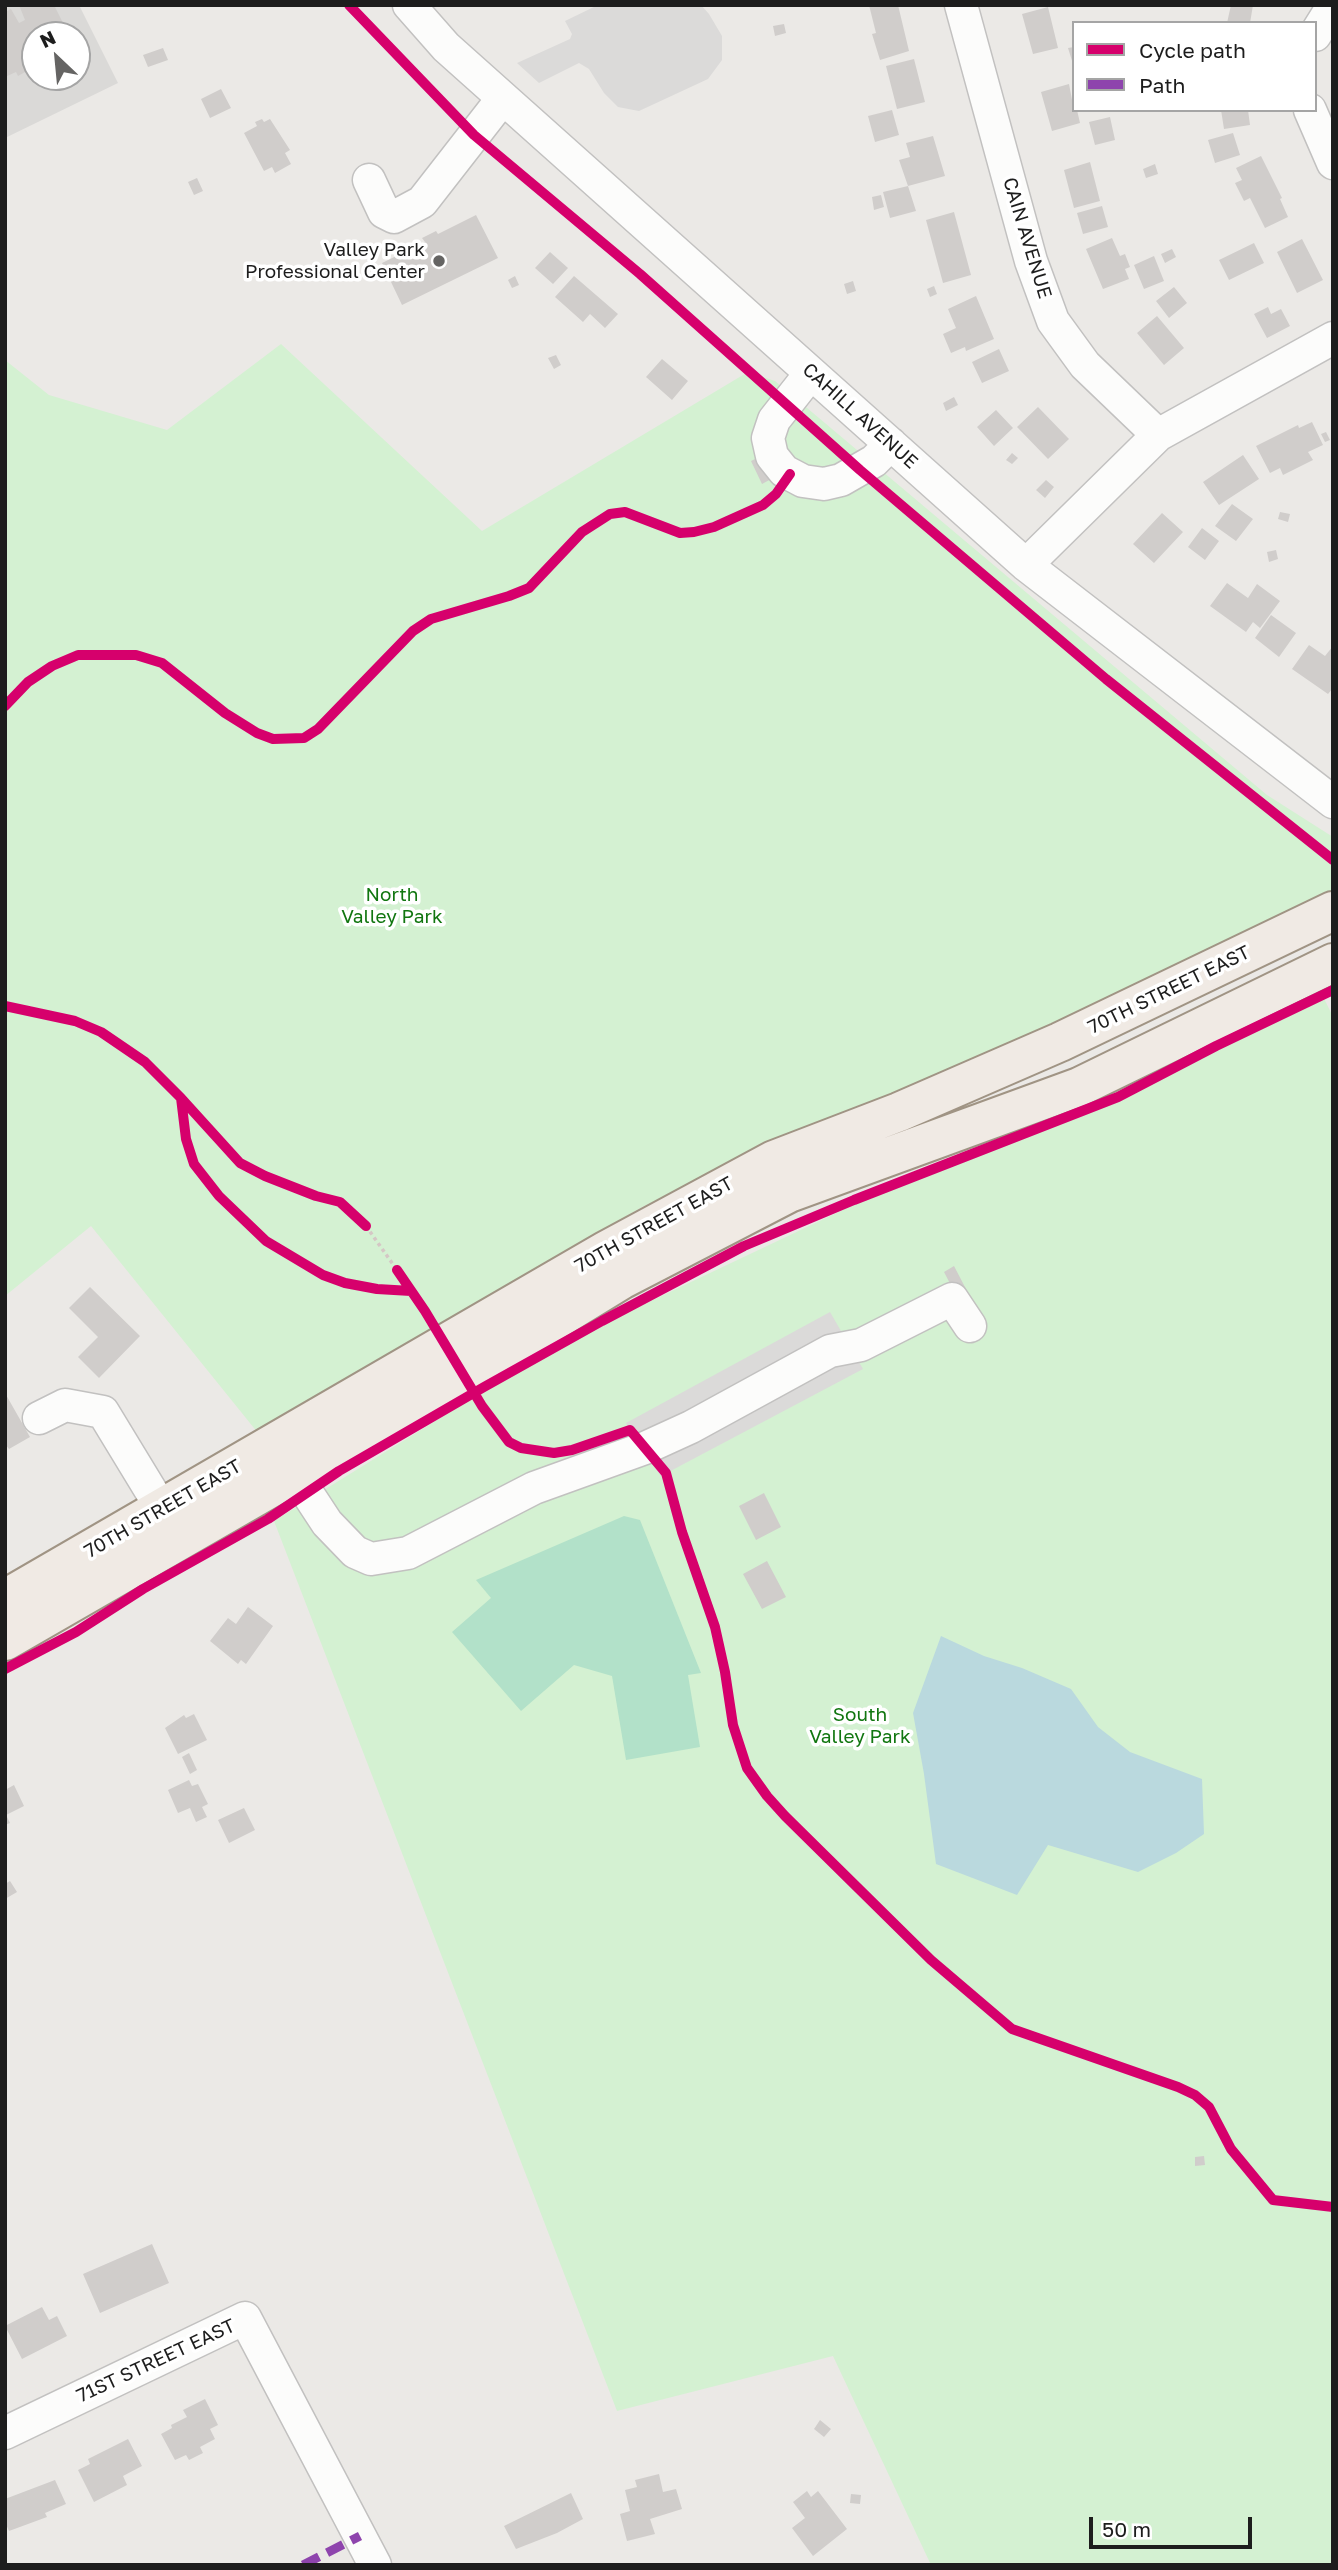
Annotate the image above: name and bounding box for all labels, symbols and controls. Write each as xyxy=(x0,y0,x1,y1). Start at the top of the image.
north arrow xyxy=(21,21,91,91)
legend xyxy=(1072,21,1317,112)
text: N xyxy=(36,25,59,52)
text: Cycle path xyxy=(1139,37,1246,63)
text: Path xyxy=(1139,72,1186,98)
street label: CAIN AVENUE xyxy=(998,175,1056,301)
place label: Valley Park Professional Center xyxy=(245,239,425,283)
marker: Valley Park Professional Center xyxy=(431,253,447,269)
street label: CAHILL AVENUE xyxy=(798,358,922,474)
park label: North Valley Park xyxy=(341,884,443,928)
street label: 70TH STREET EAST xyxy=(1084,941,1254,1039)
street label: 70TH STREET EAST xyxy=(571,1172,737,1278)
street label: 70TH STREET EAST xyxy=(81,1455,245,1563)
park label: South Valley Park xyxy=(809,1704,911,1748)
street label: 71ST STREET EAST xyxy=(73,2314,239,2408)
scale bar xyxy=(1093,2504,1256,2548)
text: 50 m xyxy=(1102,2516,1151,2542)

